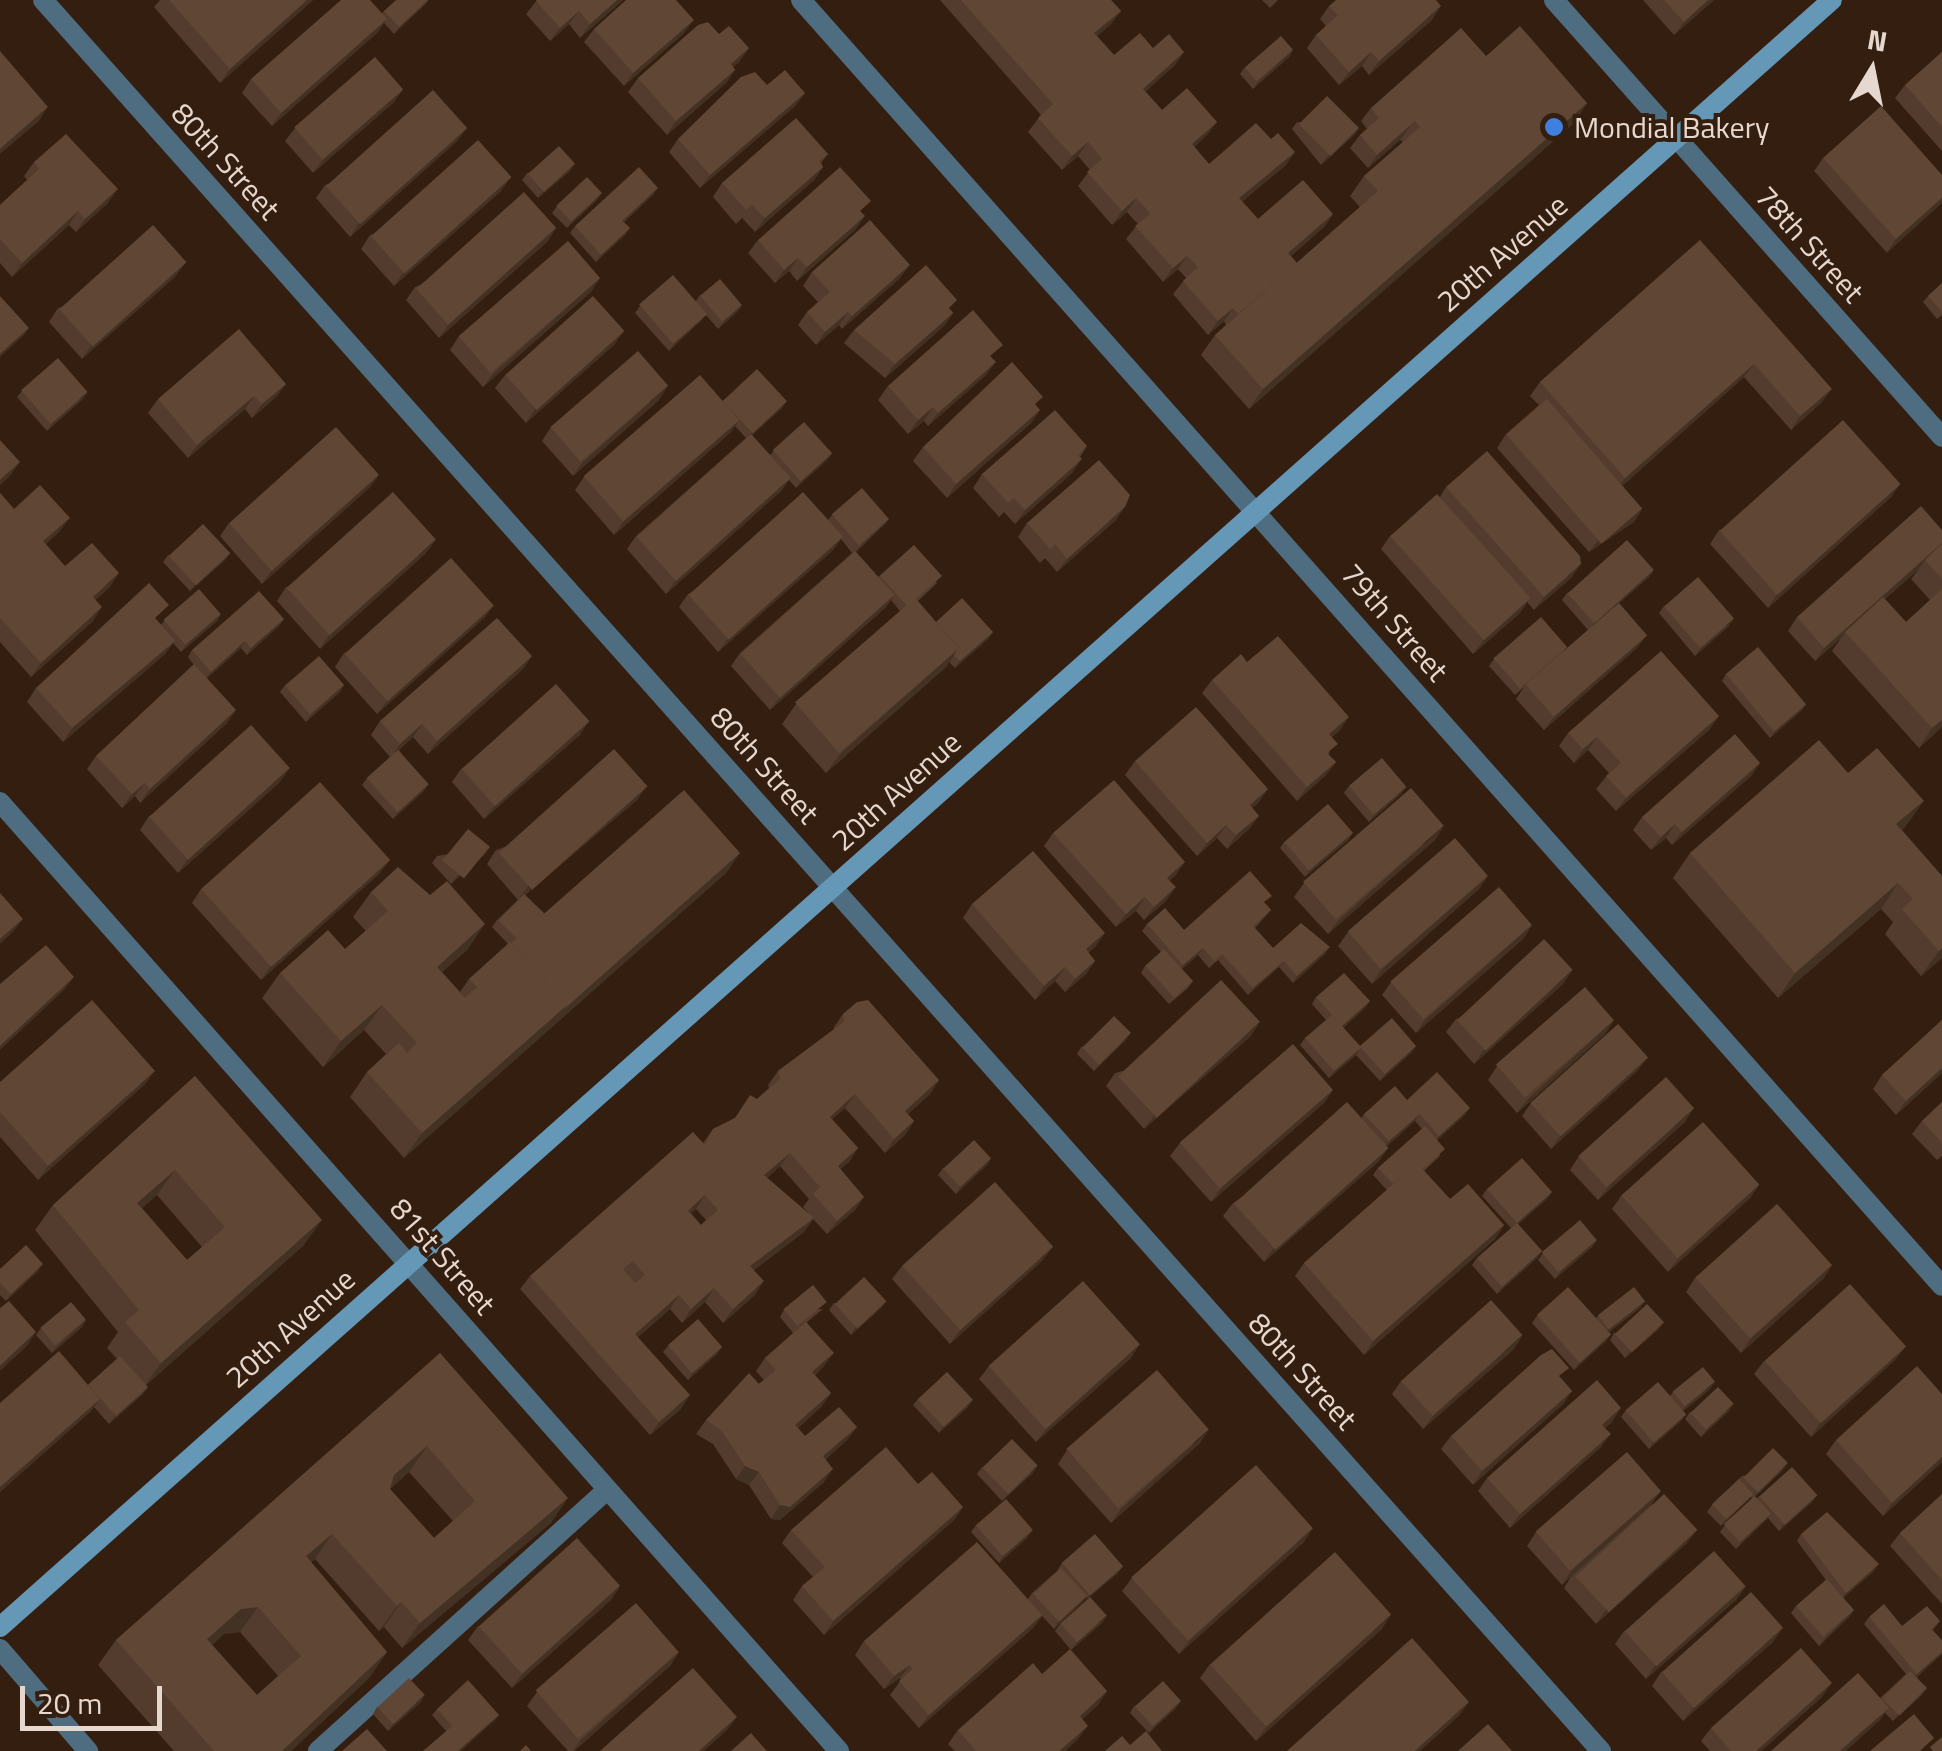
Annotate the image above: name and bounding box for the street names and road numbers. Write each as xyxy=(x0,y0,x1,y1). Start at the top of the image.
street label: 80th Street xyxy=(164,95,288,227)
street label: 78th Street xyxy=(1748,178,1872,310)
street label: 20th Avenue xyxy=(1430,187,1574,319)
street label: 79th Street xyxy=(1334,556,1456,688)
street label: 80th Street xyxy=(703,699,827,831)
street label: 20th Avenue xyxy=(824,724,968,858)
street label: 81st Street xyxy=(383,1191,503,1321)
street label: 20th Avenue xyxy=(218,1261,362,1395)
street label: 80th Street xyxy=(1241,1305,1365,1437)

